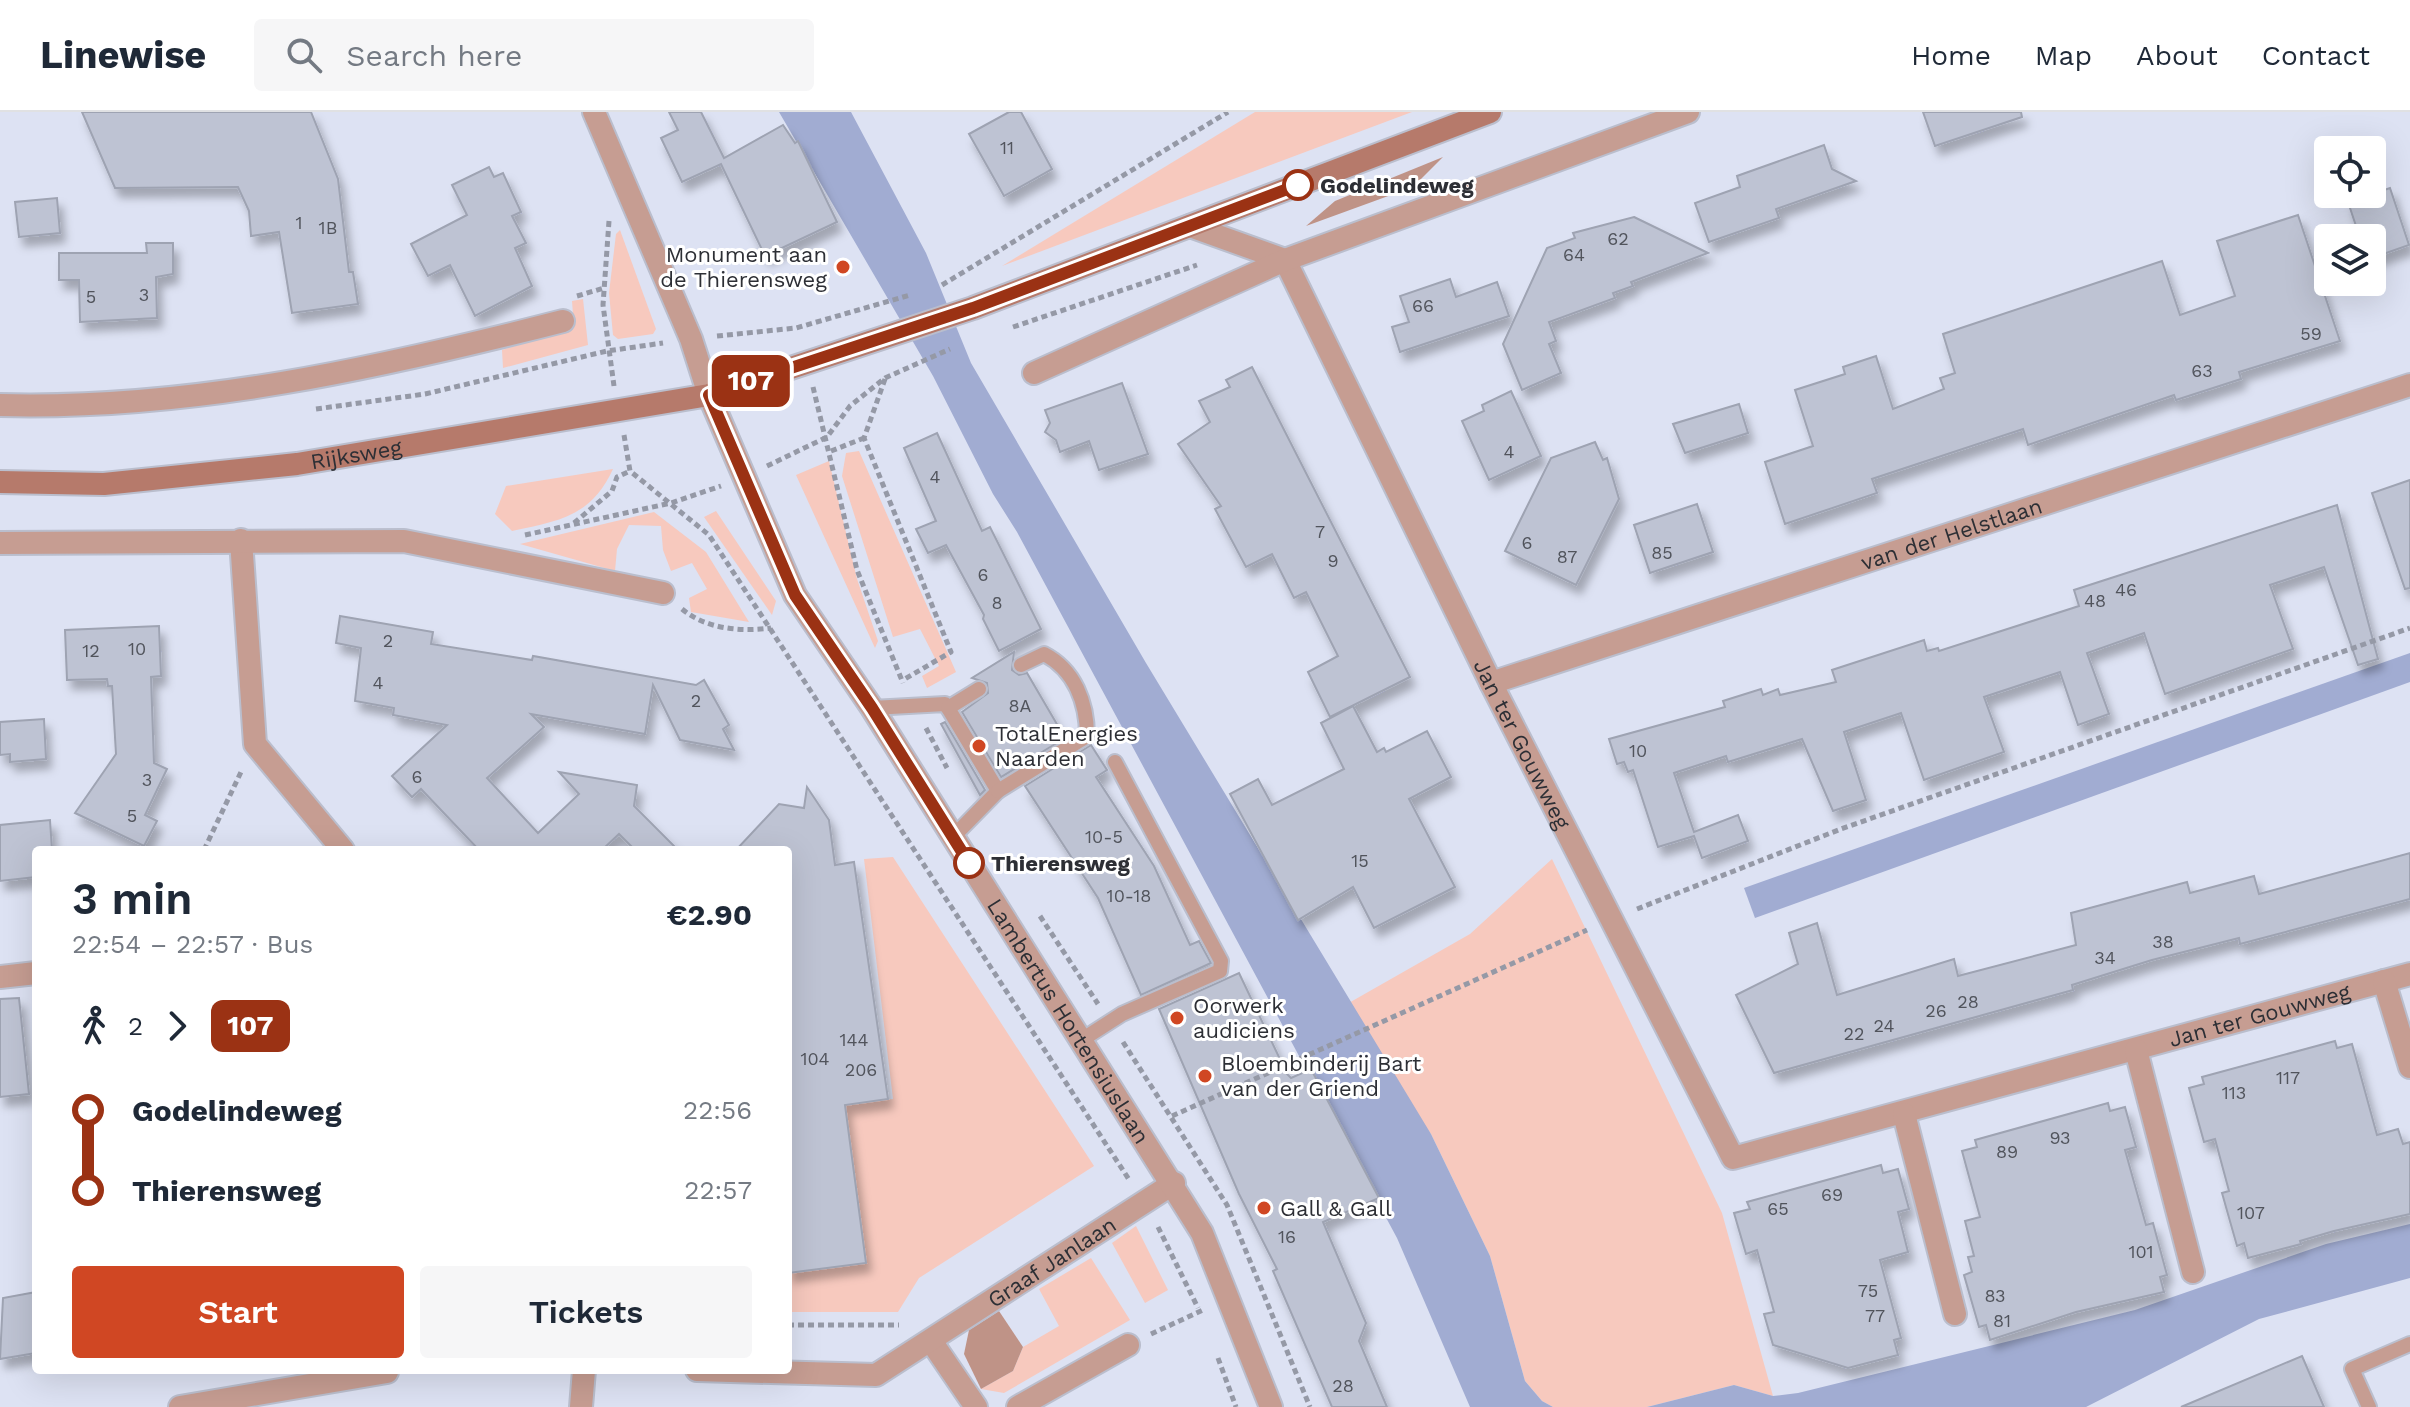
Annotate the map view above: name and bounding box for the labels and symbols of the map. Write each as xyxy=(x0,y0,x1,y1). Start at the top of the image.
house number: 11 xyxy=(1000,137,1014,158)
marker: Godelindeweg xyxy=(1283,170,1313,200)
place label: Godelindeweg xyxy=(1320,173,1474,198)
house number: 1 xyxy=(295,212,303,233)
house number: 1B xyxy=(319,217,337,238)
house number: 62 xyxy=(1607,228,1629,249)
place label: Monument aan de Thierensweg xyxy=(660,242,827,292)
house number: 64 xyxy=(1563,244,1585,265)
marker: Monument aan de Thierensweg xyxy=(834,258,852,276)
house number: 3 xyxy=(139,284,149,305)
house number: 5 xyxy=(86,286,96,307)
house number: 66 xyxy=(1412,295,1434,316)
house number: 59 xyxy=(2300,323,2322,344)
line badge: 107 xyxy=(705,355,797,407)
house number: 63 xyxy=(2191,360,2213,381)
street label: Rijksweg xyxy=(309,435,404,475)
house number: 4 xyxy=(1504,441,1515,462)
house number: 4 xyxy=(930,466,941,487)
street label: van der Helstlaan xyxy=(1858,493,2045,575)
house number: 7 xyxy=(1315,521,1325,542)
house number: 6 xyxy=(1522,532,1532,553)
house number: 85 xyxy=(1651,542,1673,563)
house number: 87 xyxy=(1557,546,1577,567)
house number: 9 xyxy=(1327,550,1339,571)
house number: 6 xyxy=(978,564,988,585)
house number: 46 xyxy=(2115,579,2137,600)
house number: 48 xyxy=(2084,590,2106,611)
house number: 8 xyxy=(991,592,1003,613)
house number: 2 xyxy=(383,630,393,651)
house number: 10 xyxy=(128,638,146,659)
house number: 12 xyxy=(82,640,100,661)
street label: Jan ter Gouwweg xyxy=(1468,655,1575,833)
house number: 4 xyxy=(373,672,384,693)
house number: 2 xyxy=(691,690,701,711)
house number: 8A xyxy=(1009,695,1032,716)
place label: TotalEnergies Naarden xyxy=(995,721,1138,771)
marker: TotalEnergies Naarden xyxy=(970,737,988,755)
house number: 10 xyxy=(1629,740,1647,761)
house number: 6 xyxy=(412,766,422,787)
house number: 3 xyxy=(142,769,152,790)
house number: 5 xyxy=(127,805,137,826)
house number: 10-5 xyxy=(1085,826,1123,847)
marker: Thierensweg xyxy=(954,848,984,878)
house number: 15 xyxy=(1351,850,1369,871)
place label: Thierensweg xyxy=(991,851,1130,876)
house number: 10-18 xyxy=(1107,885,1151,906)
street label: Lambertus Hortensiuslaan xyxy=(982,894,1154,1148)
house number: 38 xyxy=(2152,931,2174,952)
house number: 34 xyxy=(2094,947,2116,968)
street label: Jan ter Gouwweg xyxy=(2166,979,2353,1052)
house number: 28 xyxy=(1957,991,1979,1012)
place label: Oorwerk audiciens xyxy=(1193,993,1295,1043)
house number: 26 xyxy=(1925,1000,1947,1021)
marker: Oorwerk audiciens xyxy=(1168,1009,1186,1027)
house number: 24 xyxy=(1874,1015,1894,1036)
house number: 22 xyxy=(1844,1023,1865,1044)
house number: 144 xyxy=(839,1029,869,1050)
house number: 104 xyxy=(800,1048,830,1069)
place label: Bloembinderij Bart van der Griend xyxy=(1221,1051,1421,1101)
house number: 206 xyxy=(845,1059,877,1080)
marker: Bloembinderij Bart van der Griend xyxy=(1196,1067,1214,1085)
house number: 117 xyxy=(2276,1067,2300,1088)
house number: 113 xyxy=(2222,1082,2246,1103)
house number: 93 xyxy=(2049,1127,2071,1148)
house number: 89 xyxy=(1996,1141,2018,1162)
house number: 69 xyxy=(1821,1184,1843,1205)
place label: Gall & Gall xyxy=(1280,1196,1392,1221)
house number: 65 xyxy=(1767,1198,1789,1219)
marker: Gall & Gall xyxy=(1255,1199,1273,1217)
house number: 107 xyxy=(2237,1202,2265,1223)
street label: Graaf Janlaan xyxy=(983,1212,1121,1313)
house number: 16 xyxy=(1278,1226,1296,1247)
house number: 101 xyxy=(2128,1241,2154,1262)
house number: 75 xyxy=(1858,1280,1878,1301)
house number: 83 xyxy=(1984,1285,2006,1306)
house number: 77 xyxy=(1865,1305,1885,1326)
house number: 81 xyxy=(1993,1310,2011,1331)
house number: 28 xyxy=(1332,1375,1354,1396)

